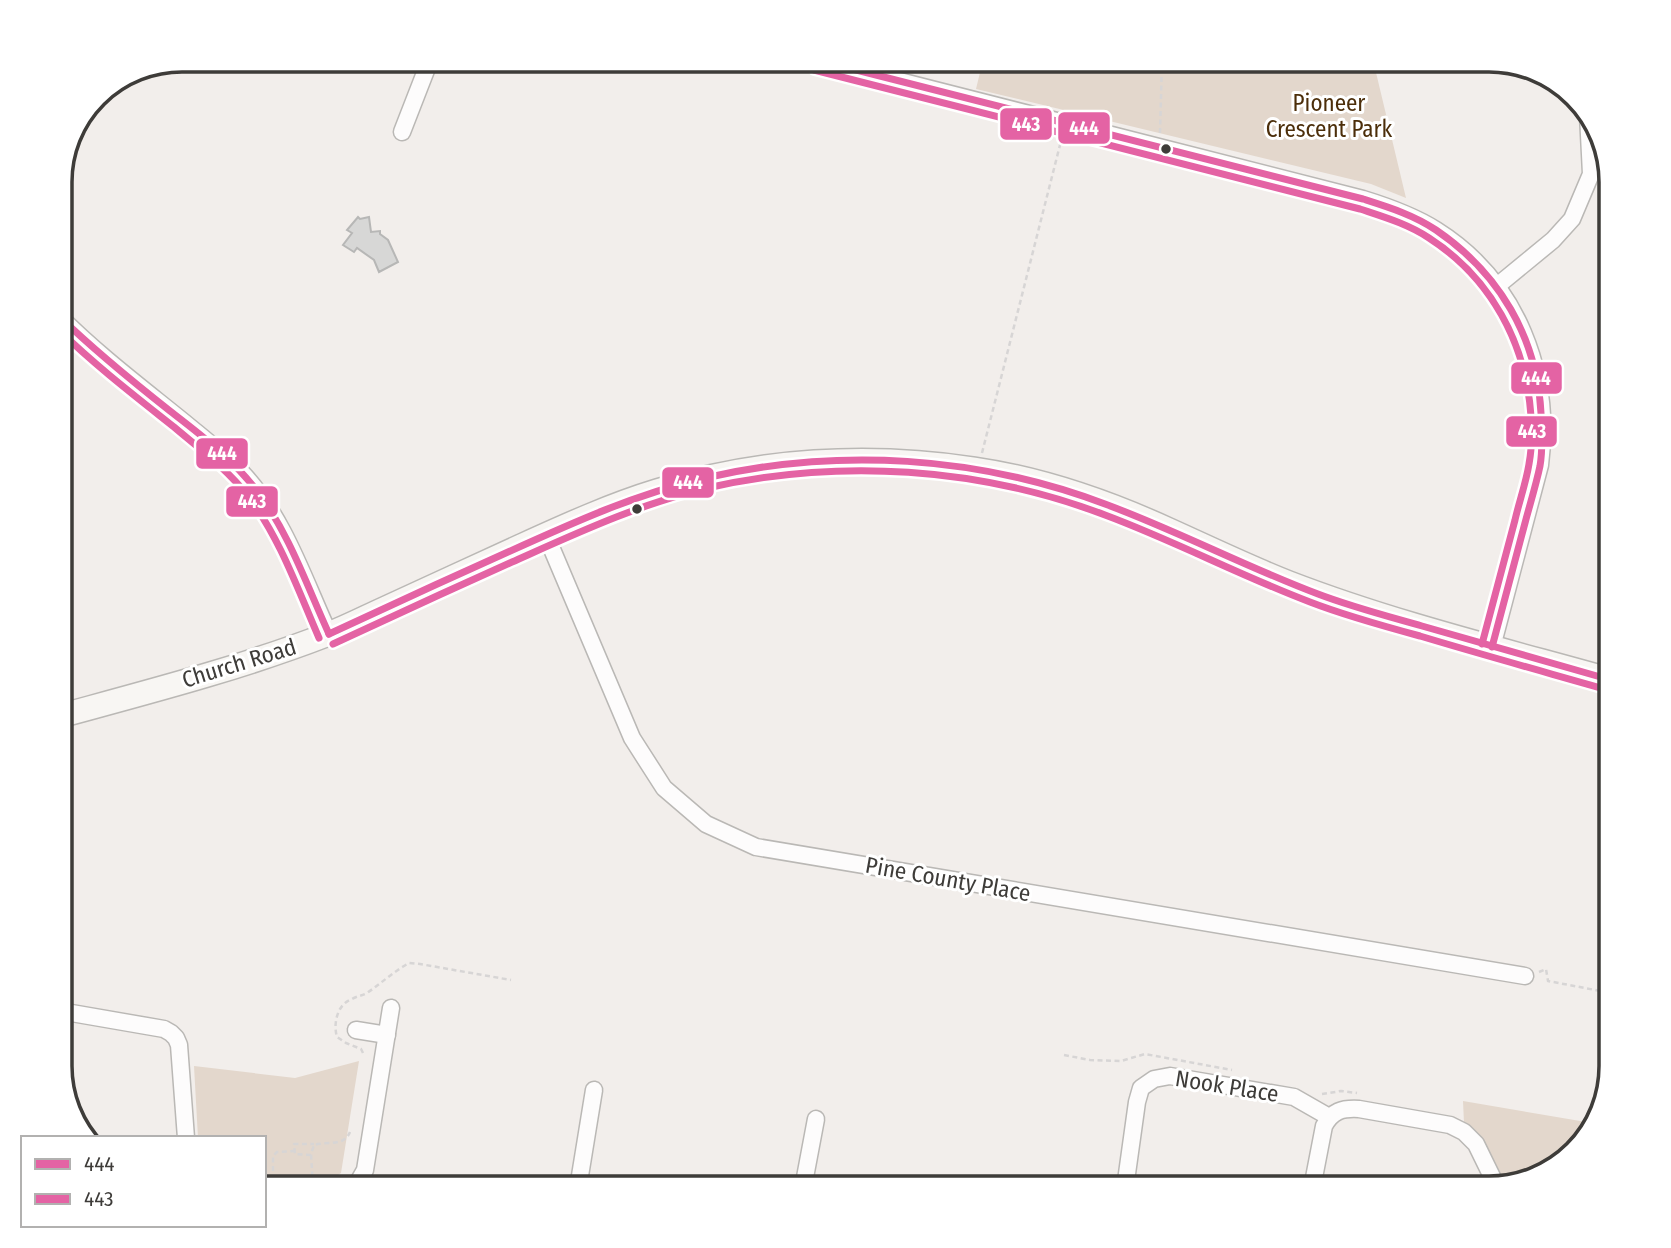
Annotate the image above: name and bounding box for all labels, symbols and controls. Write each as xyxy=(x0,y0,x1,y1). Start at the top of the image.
park label: Pioneer Crescent Park xyxy=(1266,89,1393,143)
line badge: 443 xyxy=(999,107,1053,141)
line badge: 444 xyxy=(1057,111,1111,145)
text: 443 xyxy=(1012,113,1040,136)
text: 444 xyxy=(1069,117,1099,140)
unlabelled marker xyxy=(1159,142,1173,156)
line badge: 444 xyxy=(1510,361,1563,395)
text: 444 xyxy=(1521,367,1551,390)
line badge: 443 xyxy=(1505,415,1558,448)
text: 443 xyxy=(1518,420,1546,443)
line badge: 444 xyxy=(195,437,249,470)
text: 444 xyxy=(207,442,237,465)
line badge: 444 xyxy=(661,466,715,499)
text: 444 xyxy=(673,471,703,494)
line badge: 443 xyxy=(225,485,279,518)
text: 443 xyxy=(238,490,266,513)
unlabelled marker xyxy=(630,502,644,516)
street label: Church Road xyxy=(178,632,300,694)
street label: Pine County Place xyxy=(863,851,1033,907)
street label: Nook Place xyxy=(1173,1064,1281,1108)
legend xyxy=(21,1136,266,1227)
text: 444 xyxy=(84,1151,115,1177)
text: 443 xyxy=(84,1186,114,1212)

